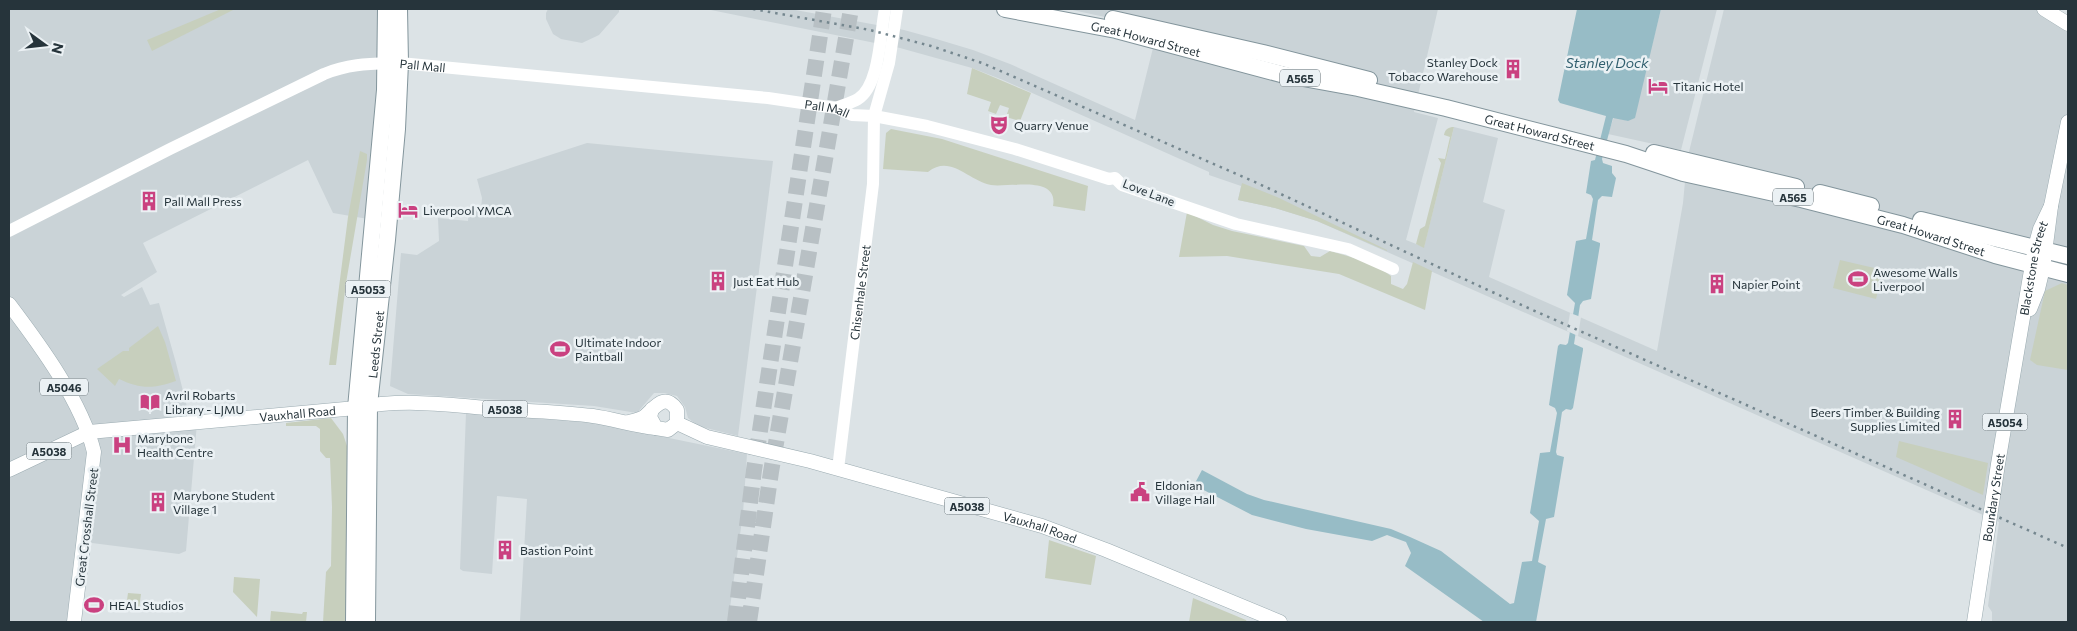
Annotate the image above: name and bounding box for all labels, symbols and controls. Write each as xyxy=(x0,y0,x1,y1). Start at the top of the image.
street label: Great Howard Street xyxy=(1090,18,1202,59)
north arrow xyxy=(20,20,70,70)
text: N xyxy=(48,41,68,56)
water label: Stanley Dock xyxy=(1565,54,1649,71)
place label: Stanley Dock Tobacco Warehouse xyxy=(1388,55,1498,83)
street label: Pall Mall xyxy=(399,56,446,74)
building icon: Stanley Dock Tobacco Warehouse xyxy=(1502,58,1524,80)
road number: A565 xyxy=(1280,70,1320,86)
hotel icon: Titanic Hotel xyxy=(1647,75,1669,97)
place label: Titanic Hotel xyxy=(1673,79,1743,93)
street label: Pall Mall xyxy=(804,96,852,120)
street label: Great Howard Street xyxy=(1483,111,1596,153)
theatre icon: Quarry Venue xyxy=(988,114,1010,136)
place label: Quarry Venue xyxy=(1014,118,1089,132)
street label: Love Lane xyxy=(1121,176,1177,208)
road number: A565 xyxy=(1773,188,1813,206)
building icon: Pall Mall Press xyxy=(138,190,160,212)
place label: Pall Mall Press xyxy=(164,194,242,208)
hotel icon: Liverpool YMCA xyxy=(397,199,419,221)
place label: Liverpool YMCA xyxy=(423,203,512,217)
street label: Great Howard Street xyxy=(1875,212,1987,258)
street label: Blackstone Street xyxy=(2016,218,2050,316)
street label: Chisenhale Street xyxy=(847,244,872,341)
place label: Awesome Walls Liverpool xyxy=(1873,265,1958,293)
sports icon: Awesome Walls Liverpool xyxy=(1847,268,1869,290)
building icon: Just Eat Hub xyxy=(707,270,729,292)
building icon: Napier Point xyxy=(1706,273,1728,295)
place label: Just Eat Hub xyxy=(733,274,799,289)
place label: Napier Point xyxy=(1732,277,1800,291)
road number: A5053 xyxy=(346,280,390,298)
street label: Leeds Street xyxy=(365,310,386,379)
place label: Ultimate Indoor Paintball xyxy=(575,335,662,363)
sports icon: Ultimate Indoor Paintball xyxy=(549,338,571,360)
road number: A5046 xyxy=(40,378,88,396)
place label: Avril Robarts Library - LJMU xyxy=(165,388,244,417)
library icon: Avril Robarts Library - LJMU xyxy=(139,391,161,413)
road number: A5038 xyxy=(482,400,528,418)
street label: Vauxhall Road xyxy=(259,403,336,424)
place label: Beers Timber & Building Supplies Limited xyxy=(1810,405,1940,433)
building icon: Beers Timber & Building Supplies Limited xyxy=(1944,408,1966,430)
road number: A5054 xyxy=(1982,414,2028,431)
place label: Marybone Health Centre xyxy=(137,431,213,459)
hospital icon: Marybone Health Centre xyxy=(111,434,133,456)
road number: A5038 xyxy=(27,442,72,460)
street label: Boundary Street xyxy=(1979,452,2007,542)
street label: Great Crosshall Street xyxy=(72,467,100,587)
place label: Eldonian Village Hall xyxy=(1155,478,1215,506)
public building icon: Eldonian Village Hall xyxy=(1129,481,1151,503)
place label: Marybone Student Village 1 xyxy=(173,488,275,516)
building icon: Marybone Student Village 1 xyxy=(147,491,169,513)
road number: A5038 xyxy=(944,498,990,514)
street label: Vauxhall Road xyxy=(1001,508,1079,545)
building icon: Bastion Point xyxy=(494,539,516,561)
place label: Bastion Point xyxy=(520,543,593,557)
sports icon: HEAL Studios xyxy=(83,594,105,616)
place label: HEAL Studios xyxy=(109,598,184,612)

